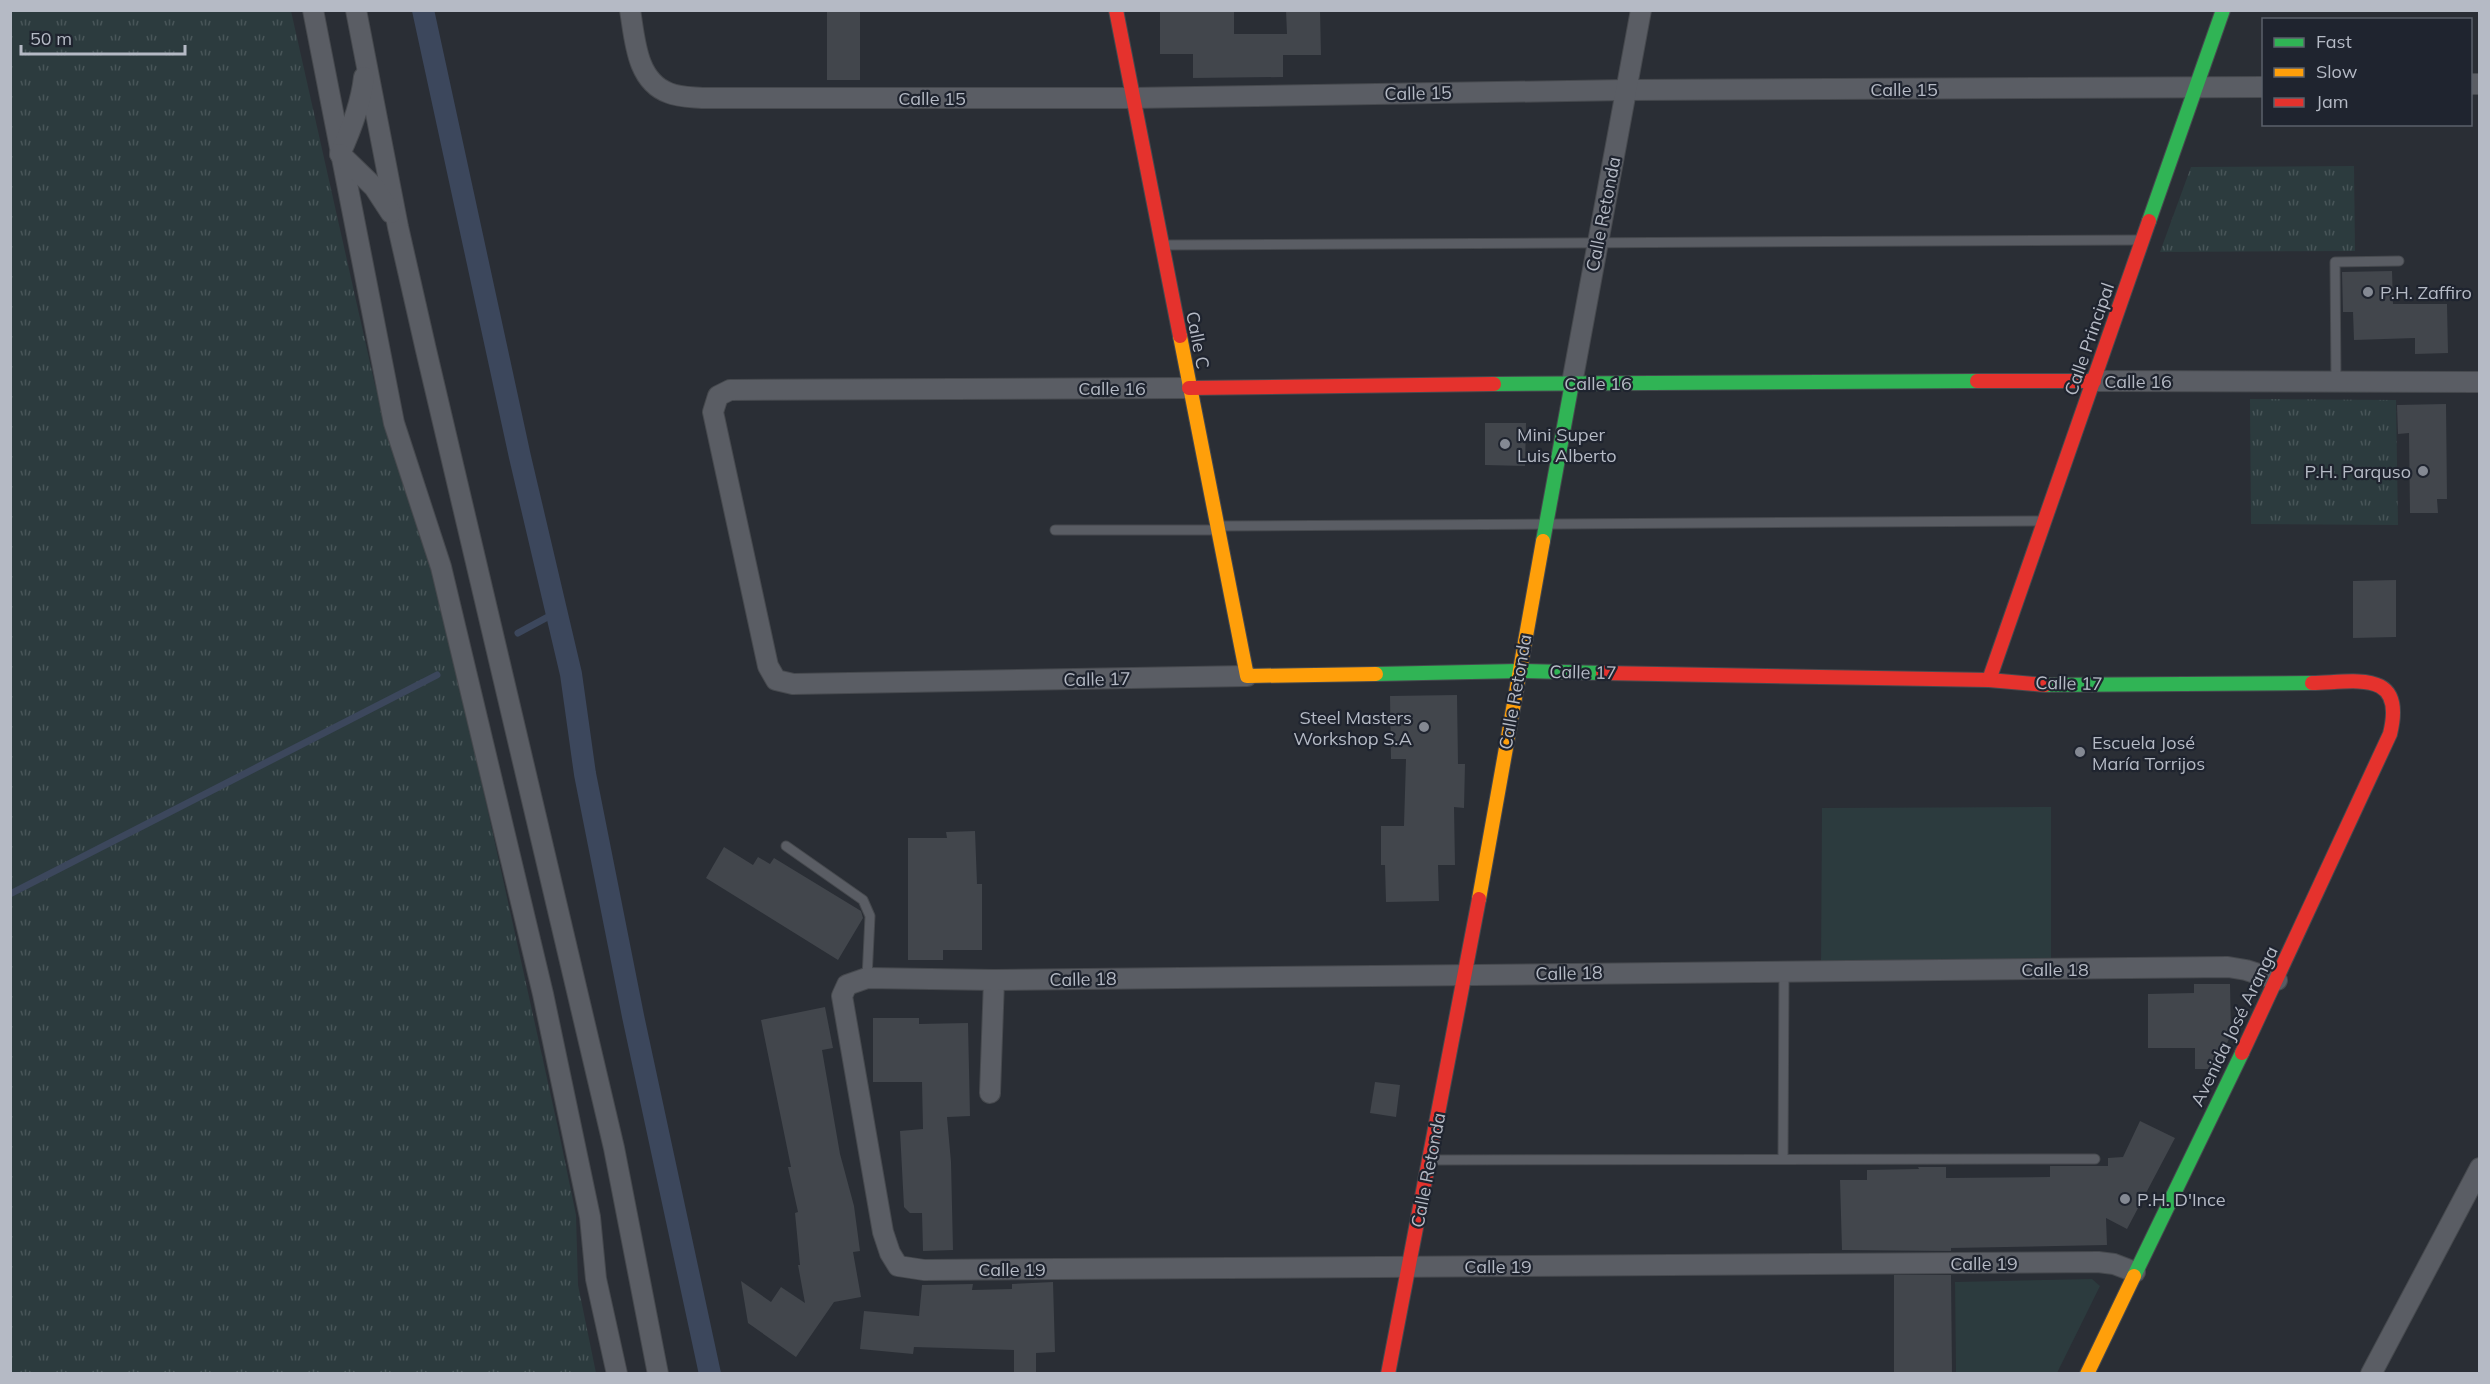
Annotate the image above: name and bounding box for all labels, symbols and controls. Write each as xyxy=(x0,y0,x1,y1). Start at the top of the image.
scale bar xyxy=(21,18,184,56)
legend xyxy=(2262,18,2472,126)
text: 50 m xyxy=(30,27,72,50)
text: Fast xyxy=(2316,30,2352,53)
text: Slow xyxy=(2316,60,2358,83)
street label: Calle 15 xyxy=(1870,78,1938,101)
street label: Calle 15 xyxy=(1384,81,1452,105)
street label: Calle 15 xyxy=(898,87,966,110)
text: Jam xyxy=(2316,90,2349,113)
street label: Calle Retonda xyxy=(1581,155,1625,273)
street label: Calle Principal xyxy=(2059,280,2119,398)
place label: P.H. Zaffiro xyxy=(2380,281,2472,304)
marker: P.H. Zaffiro xyxy=(2361,285,2375,299)
street label: Calle C xyxy=(1181,309,1215,371)
street label: Calle 16 xyxy=(2104,370,2172,393)
street label: Calle 16 xyxy=(1564,372,1632,395)
street label: Calle 16 xyxy=(1078,377,1146,400)
place label: Mini Super Luis Alberto xyxy=(1517,423,1617,467)
marker: Mini Super Luis Alberto xyxy=(1498,437,1512,451)
place label: P.H. Parquso xyxy=(2305,460,2411,483)
marker: P.H. Parquso xyxy=(2416,464,2430,478)
street label: Calle Retonda xyxy=(1494,633,1536,751)
street label: Calle 17 xyxy=(1549,660,1617,684)
street label: Calle 17 xyxy=(1063,667,1131,691)
street label: Calle 17 xyxy=(2035,671,2103,695)
place label: Steel Masters Workshop S.A xyxy=(1293,706,1412,750)
marker: Steel Masters Workshop S.A xyxy=(1417,720,1431,734)
place label: Escuela José María Torrijos xyxy=(2092,731,2205,775)
marker: Escuela José María Torrijos xyxy=(2073,745,2087,759)
street label: Avenida José Aranga xyxy=(2185,942,2283,1110)
street label: Calle 18 xyxy=(2021,958,2089,981)
street label: Calle 18 xyxy=(1535,961,1603,985)
street label: Calle 18 xyxy=(1049,967,1117,991)
street label: Calle Retonda xyxy=(1406,1111,1450,1229)
place label: P.H. D'Ince xyxy=(2137,1188,2226,1211)
marker: P.H. D'Ince xyxy=(2118,1192,2132,1206)
street label: Calle 19 xyxy=(1950,1252,2018,1275)
street label: Calle 19 xyxy=(1464,1255,1532,1278)
street label: Calle 19 xyxy=(978,1258,1046,1281)

